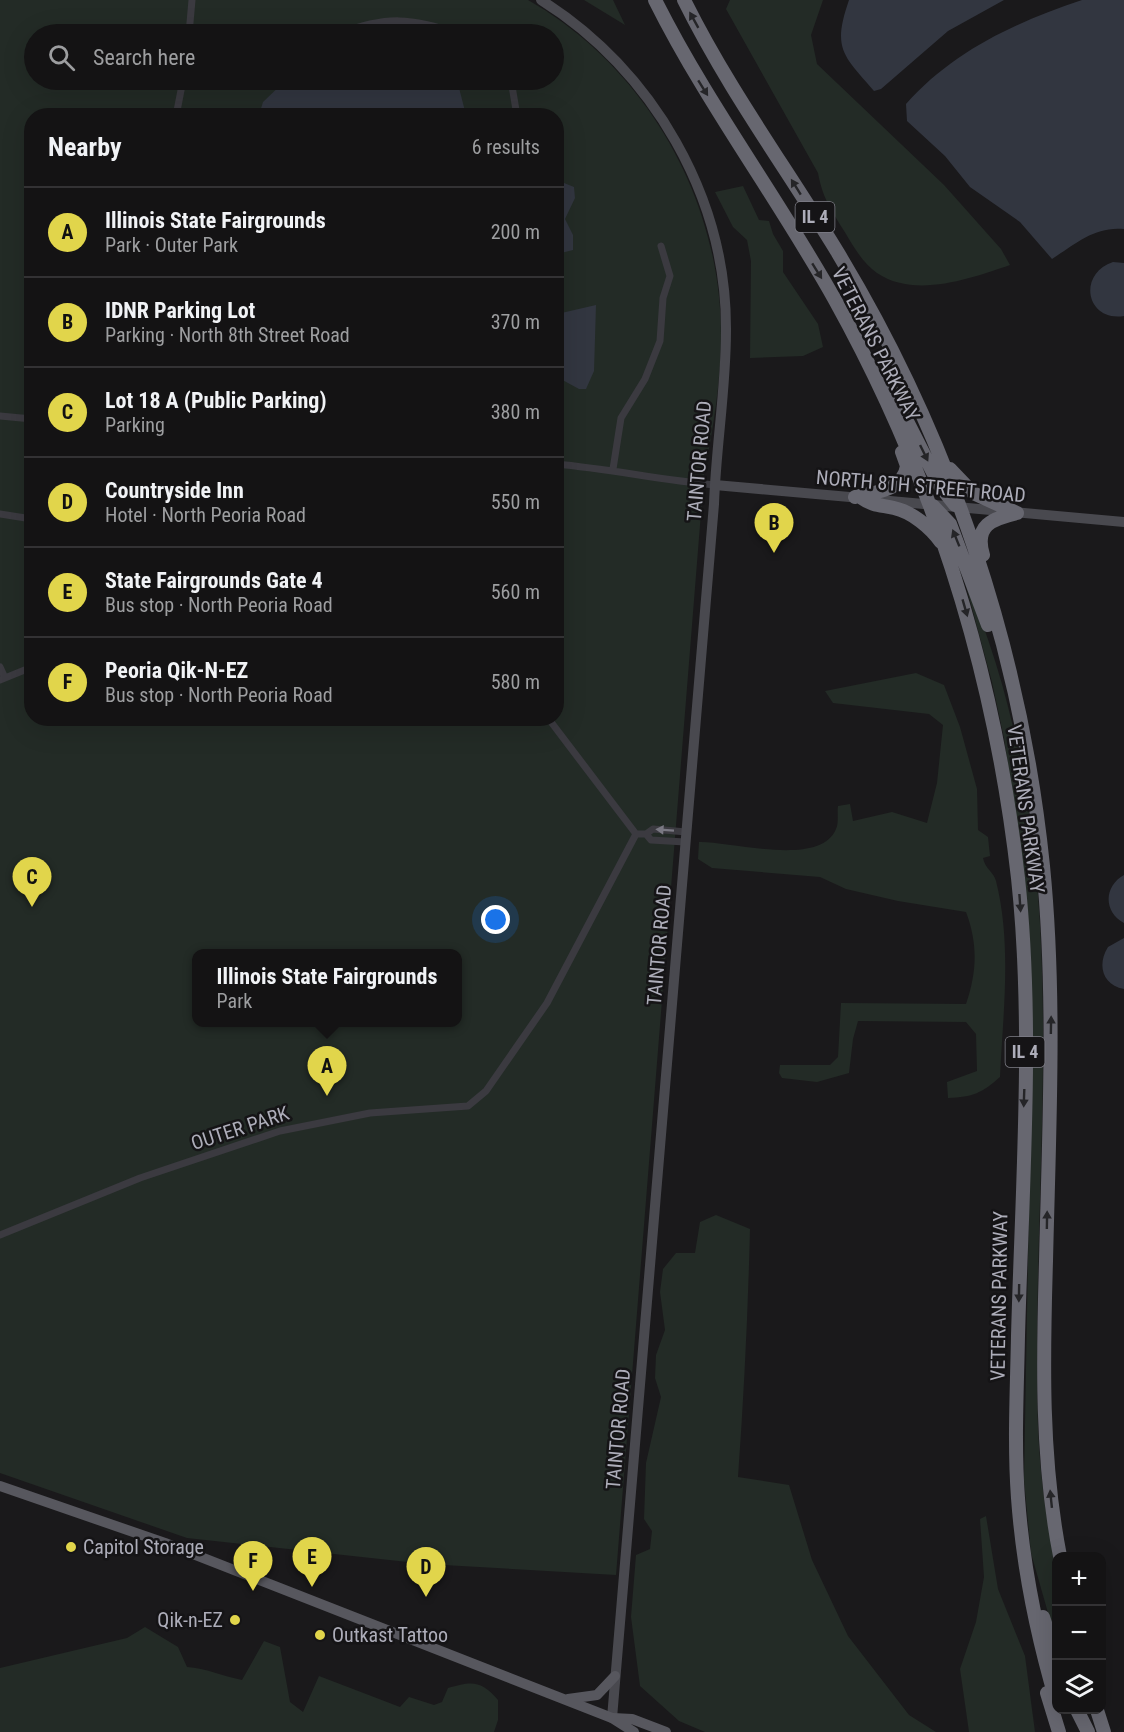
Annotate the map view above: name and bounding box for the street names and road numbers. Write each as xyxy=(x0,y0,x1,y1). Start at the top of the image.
road number: IL 4 xyxy=(796,202,834,232)
street label: VETERANS PARKWAY xyxy=(827,263,925,426)
street label: TAINTOR ROAD xyxy=(682,400,716,522)
street label: NORTH 8TH STREET ROAD xyxy=(815,465,1027,507)
street label: VETERANS PARKWAY xyxy=(1002,723,1050,895)
street label: TAINTOR ROAD xyxy=(642,884,676,1006)
road number: IL 4 xyxy=(1006,1037,1044,1067)
street label: OUTER PARK xyxy=(188,1101,292,1155)
street label: VETERANS PARKWAY xyxy=(986,1210,1012,1381)
street label: TAINTOR ROAD xyxy=(601,1368,635,1490)

